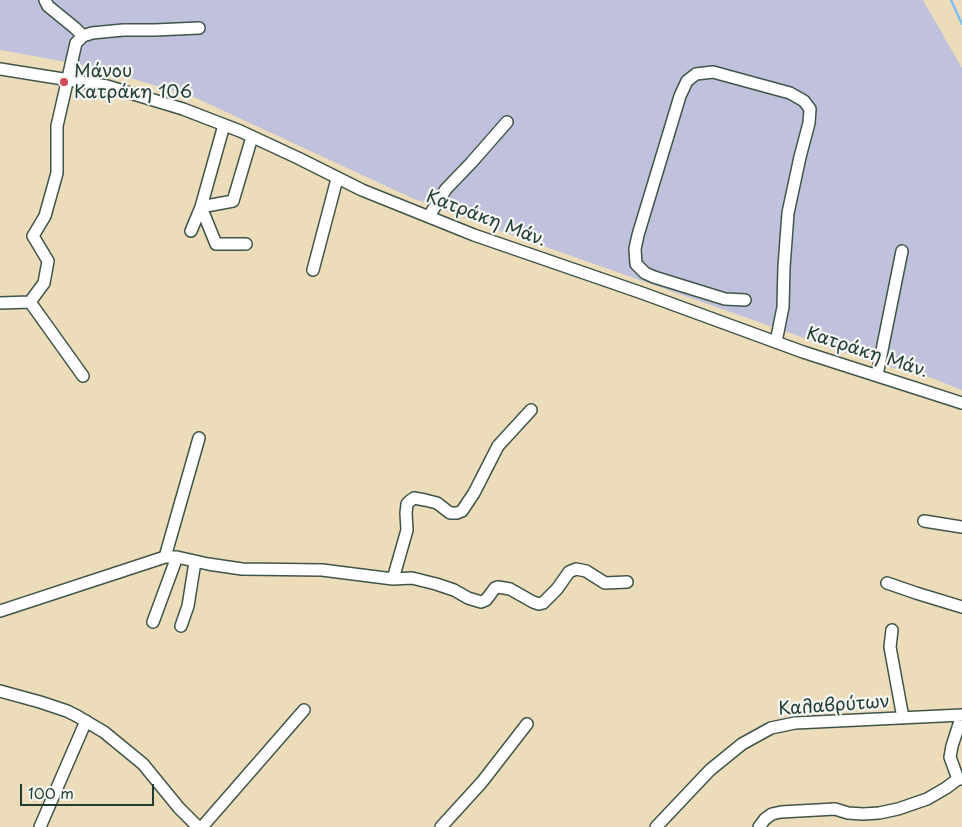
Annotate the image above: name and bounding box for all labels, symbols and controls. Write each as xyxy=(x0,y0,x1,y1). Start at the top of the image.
place label: Μάνου Κατράκη 106 xyxy=(74,61,192,104)
marker: Μάνου Κατράκη 106 xyxy=(58,76,70,88)
street label: Κατράκη Μάν. xyxy=(423,186,549,252)
street label: Κατράκη Μάν. xyxy=(803,323,931,383)
street label: Καλαβρύτων xyxy=(778,691,890,721)
scale bar xyxy=(22,774,156,806)
text: 100 m xyxy=(28,781,74,804)

